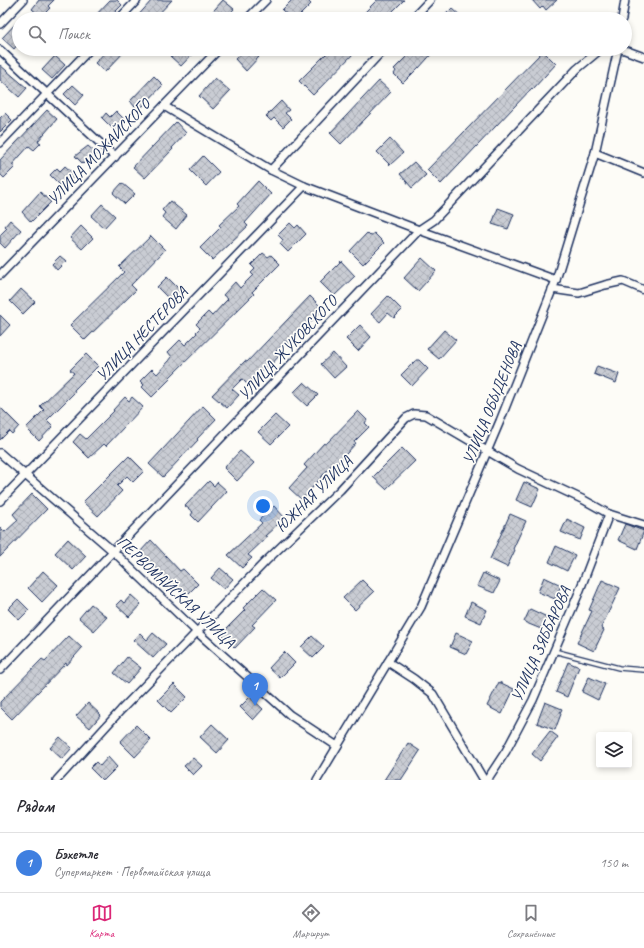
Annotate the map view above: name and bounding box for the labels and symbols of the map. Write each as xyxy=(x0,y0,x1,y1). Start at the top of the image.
street label: УЛИЦА МОЖАЙСКОГО xyxy=(43,93,156,209)
street label: УЛИЦА НЕСТЕРОВА xyxy=(92,282,193,385)
street label: УЛИЦА ЖУКОВСКОГО xyxy=(234,290,343,405)
street label: УЛИЦА ОБЫДЕНОВА xyxy=(458,338,526,467)
street label: ЮЖНАЯ УЛИЦА xyxy=(271,451,357,537)
your location xyxy=(253,496,273,516)
street label: ПЕРВОМАЙСКАЯ УЛИЦА xyxy=(113,532,240,653)
street label: УЛИЦА ЗЯББАРОВА xyxy=(507,583,576,705)
pin: 1 xyxy=(242,673,268,706)

